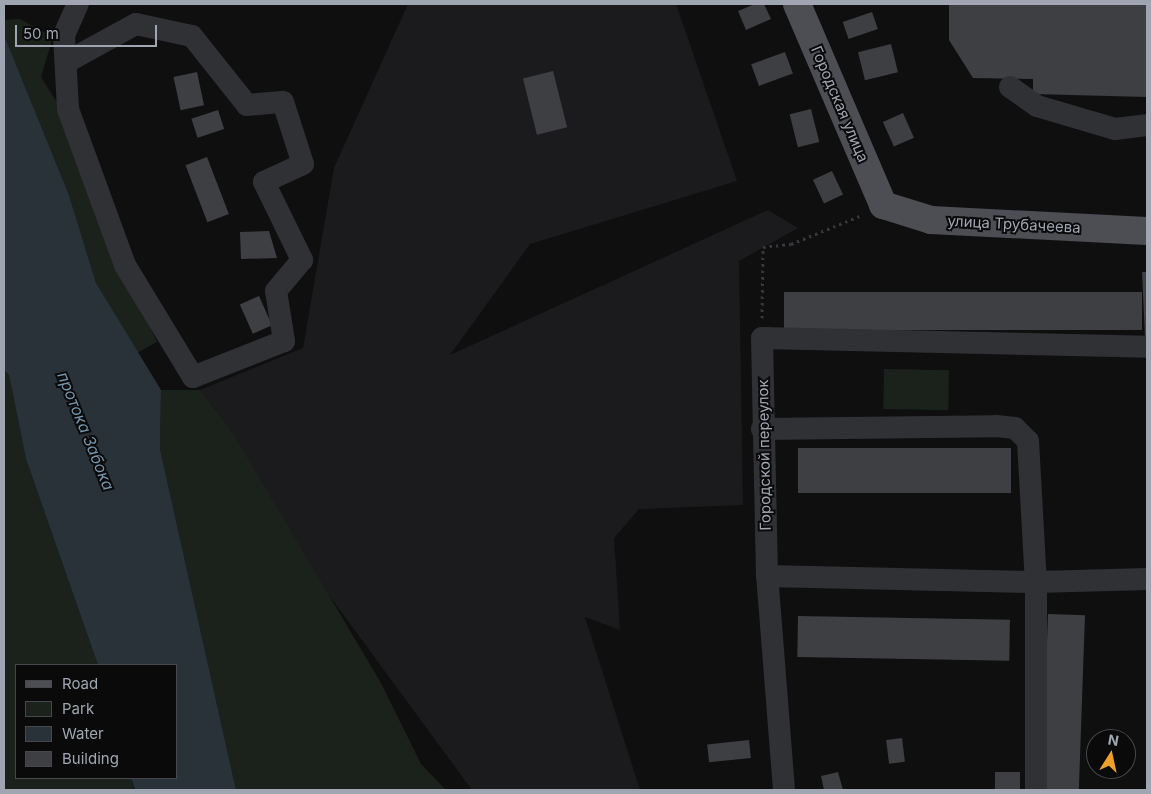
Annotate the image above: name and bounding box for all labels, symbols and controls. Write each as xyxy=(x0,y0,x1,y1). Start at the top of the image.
scale bar xyxy=(18,15,160,47)
text: 50 m xyxy=(23,24,59,43)
street label: Городская улица xyxy=(807,43,873,165)
street label: улица Трубачеева xyxy=(947,212,1081,236)
water label: протока Забока xyxy=(54,369,118,493)
street label: Городской переулок xyxy=(754,379,774,531)
legend xyxy=(15,664,178,779)
text: Road xyxy=(62,674,98,693)
text: Park xyxy=(62,699,94,718)
text: Water xyxy=(62,724,104,743)
north arrow xyxy=(1086,729,1136,779)
text: N xyxy=(1107,730,1120,749)
text: Building xyxy=(62,749,119,768)

